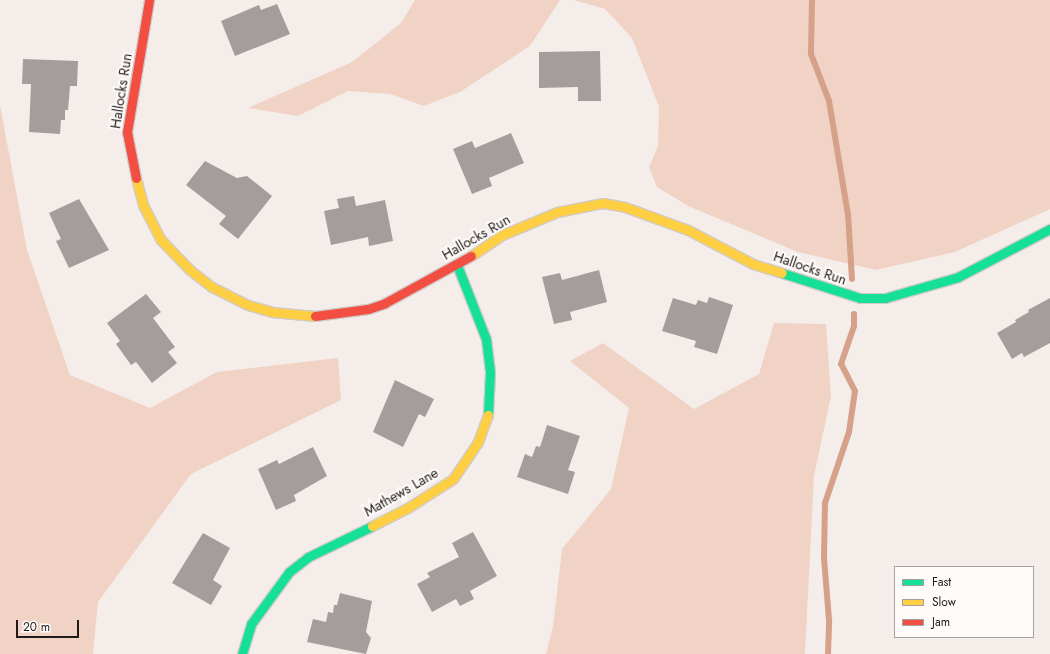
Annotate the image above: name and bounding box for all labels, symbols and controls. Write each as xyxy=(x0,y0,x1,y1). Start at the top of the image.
street label: Hallocks Run xyxy=(107,52,135,130)
street label: Hallocks Run xyxy=(439,211,513,263)
street label: Hallocks Run xyxy=(771,248,849,288)
street label: Mathews Lane xyxy=(361,464,441,520)
legend xyxy=(894,566,1034,638)
text: Fast xyxy=(932,573,951,591)
text: Slow xyxy=(932,593,956,611)
scale bar xyxy=(18,612,81,638)
text: Jam xyxy=(932,613,950,631)
text: 20 m xyxy=(23,618,50,636)

